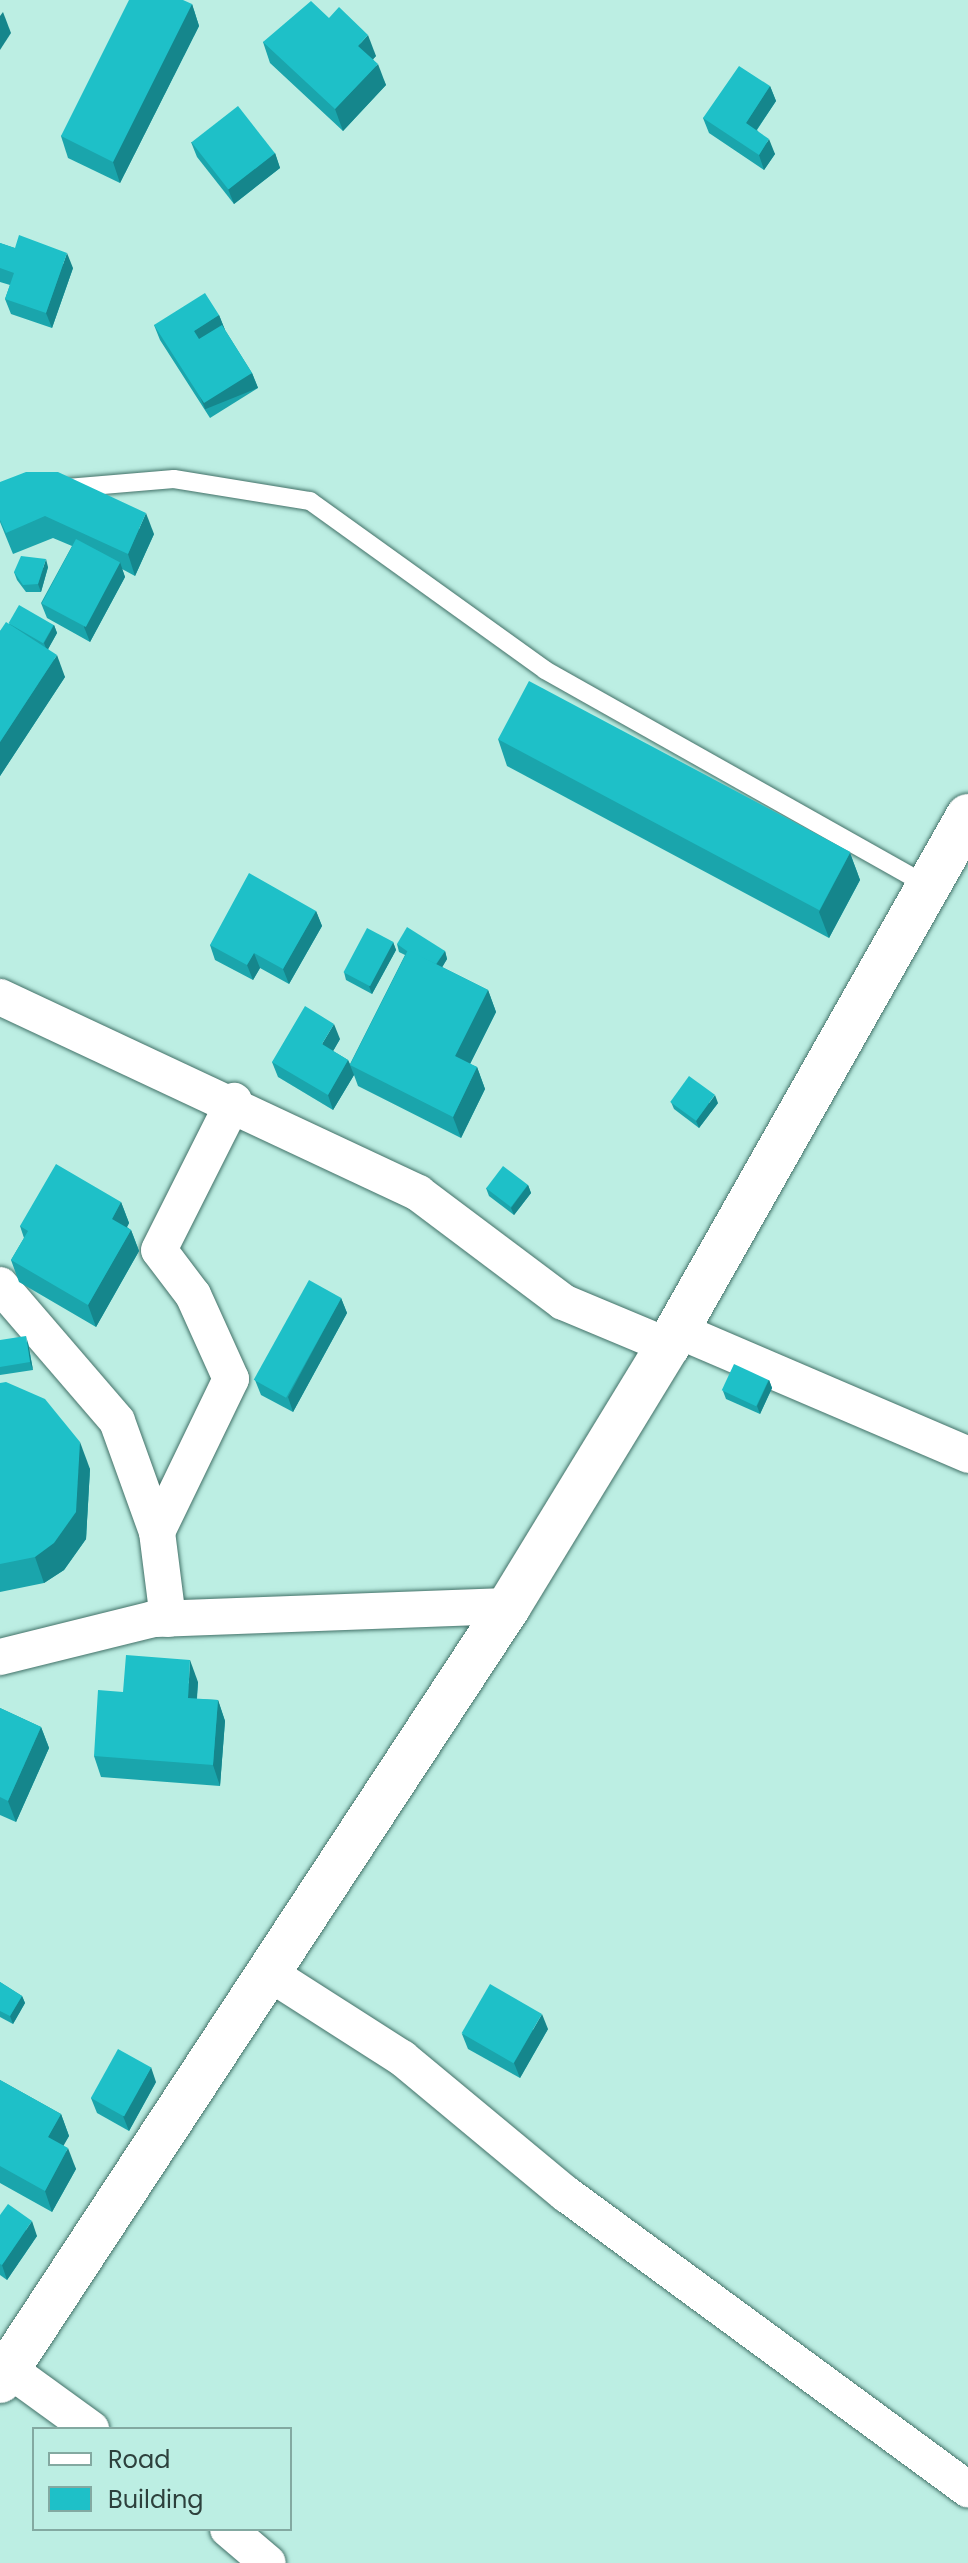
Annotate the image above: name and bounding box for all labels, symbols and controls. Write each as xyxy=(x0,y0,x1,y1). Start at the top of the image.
legend xyxy=(32,2427,292,2531)
text: Road xyxy=(108,2443,170,2476)
text: Building xyxy=(108,2483,204,2516)

